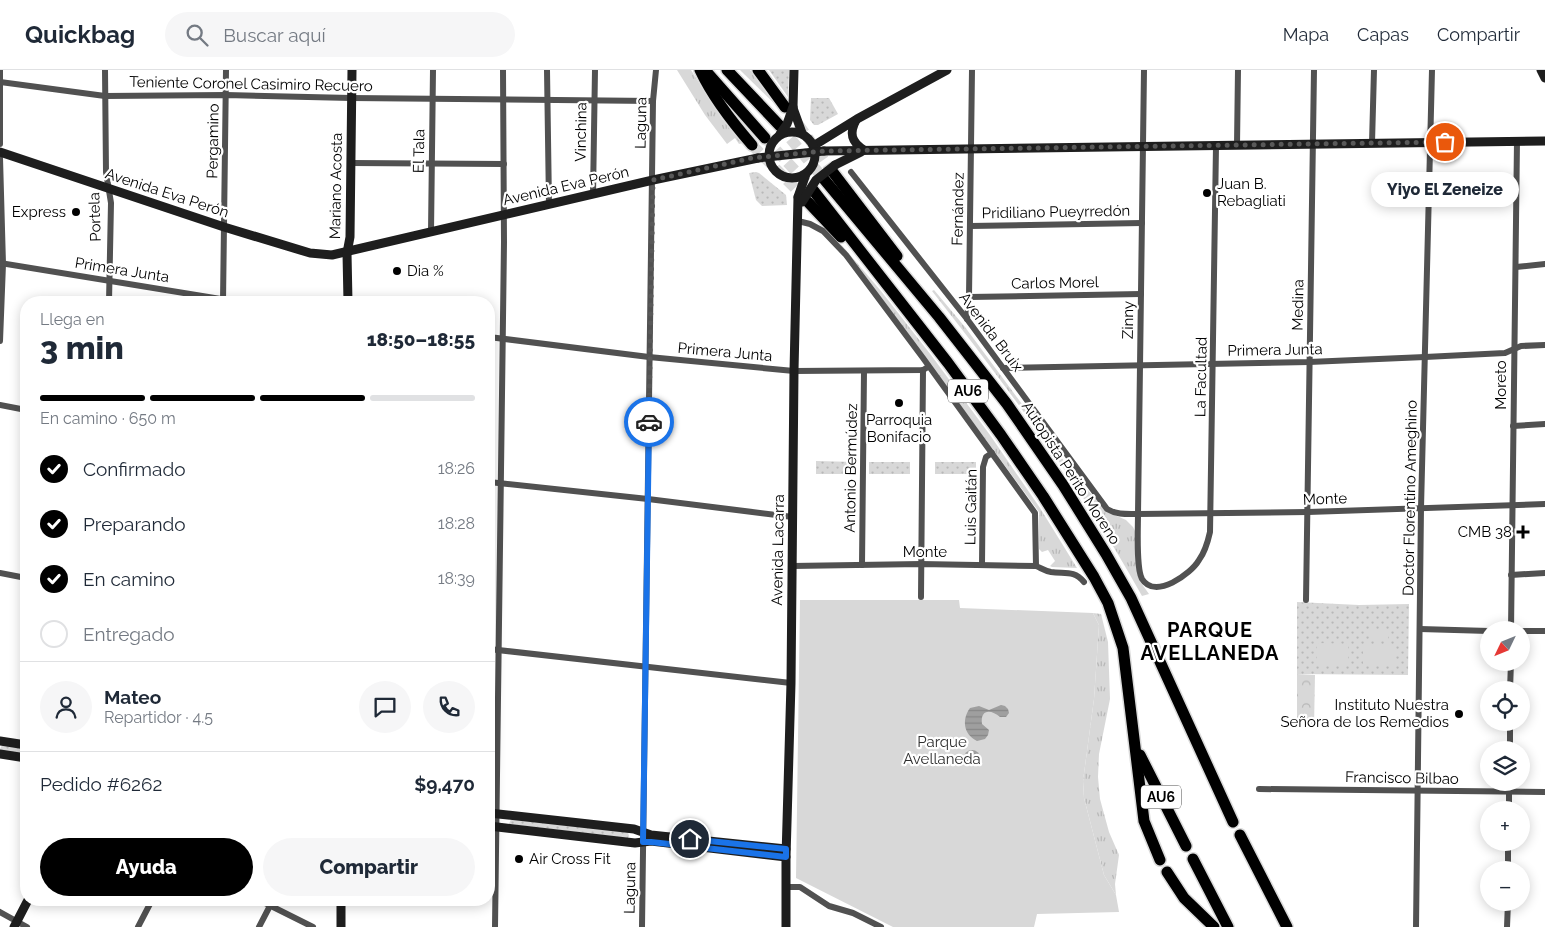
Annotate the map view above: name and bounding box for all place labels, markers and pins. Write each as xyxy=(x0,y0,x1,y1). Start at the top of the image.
pin xyxy=(1424,121,1466,163)
callout: Yiyo El Zeneize xyxy=(1371,172,1519,207)
place label: Juan B. Rebagliati xyxy=(1217,175,1286,210)
marker: Juan B. Rebagliati xyxy=(1201,187,1213,199)
place label: Express xyxy=(12,203,66,221)
marker: Express xyxy=(70,206,82,218)
place label: Dia % xyxy=(407,262,444,280)
marker: Dia % xyxy=(391,265,403,277)
marker: Parroquia Bonifacio xyxy=(893,397,905,409)
place label: Parroquia Bonifacio xyxy=(866,411,932,446)
place label: CMB 38 xyxy=(1458,523,1512,541)
marker: CMB 38 xyxy=(1516,525,1530,539)
place label: Instituto Nuestra Señora de los Remedios xyxy=(1280,696,1449,731)
marker: Instituto Nuestra Señora de los Remedios xyxy=(1453,708,1465,720)
pin xyxy=(669,818,711,860)
place label: Air Cross Fit xyxy=(529,850,611,868)
marker: Air Cross Fit xyxy=(513,853,525,865)

